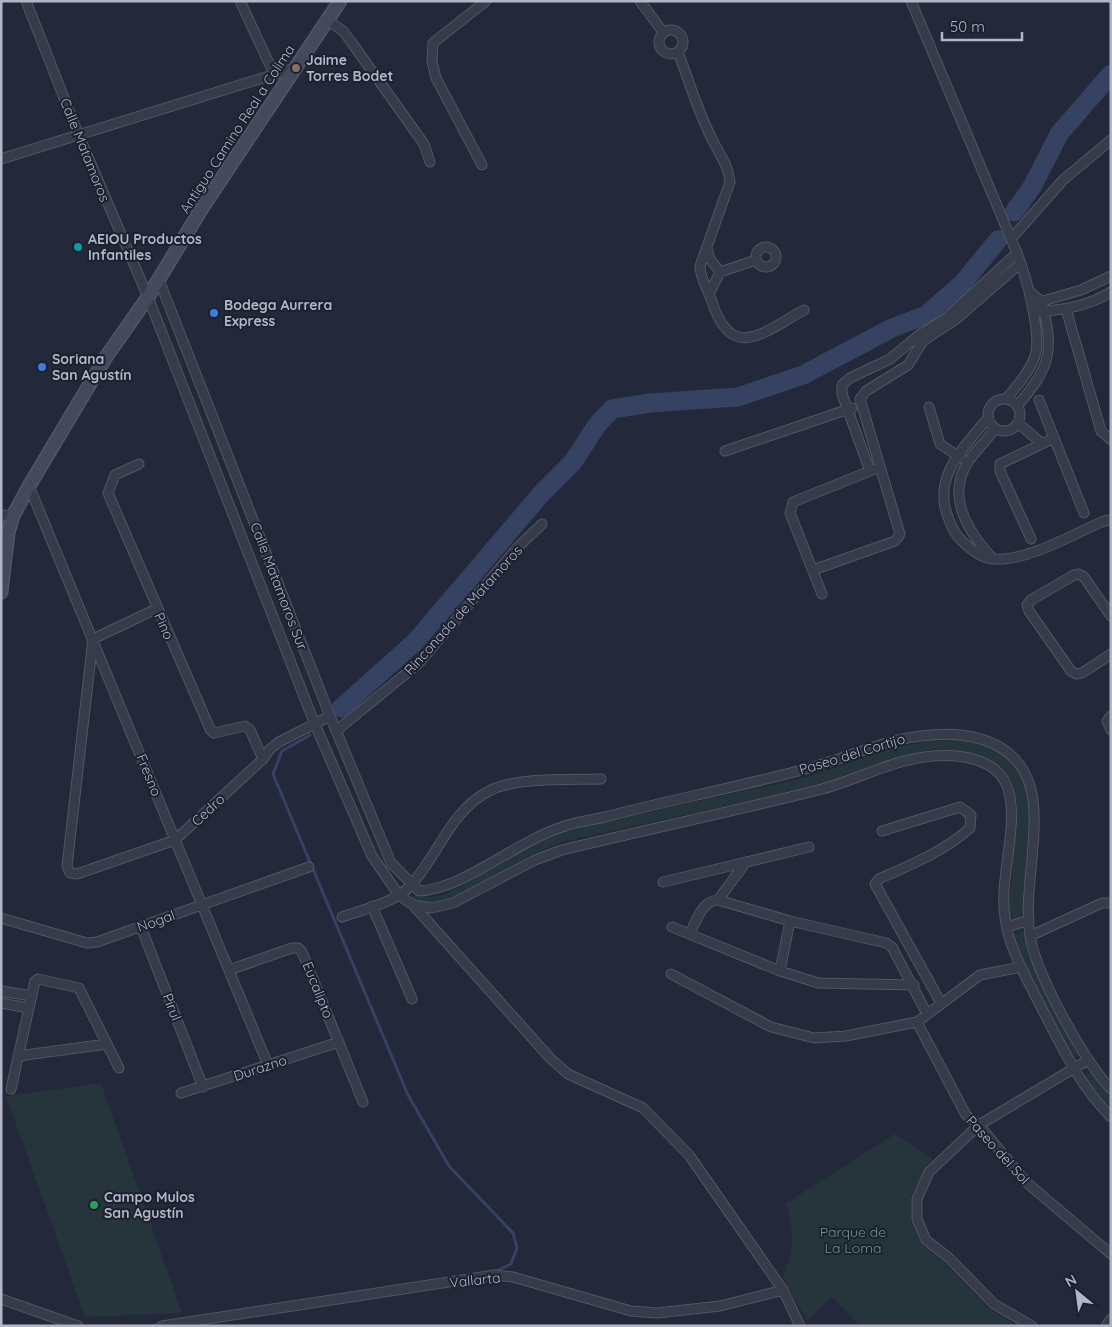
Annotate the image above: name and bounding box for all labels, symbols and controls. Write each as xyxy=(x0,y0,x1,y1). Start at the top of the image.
scale bar xyxy=(942,10,1022,42)
text: 50 m xyxy=(950,17,985,36)
street label: Antiguo Camino Real a Colima xyxy=(176,41,298,217)
place label: Jaime Torres Bodet xyxy=(306,51,394,85)
marker: Jaime Torres Bodet xyxy=(290,62,302,74)
street label: Calle Matamoros xyxy=(56,96,114,204)
place label: AEIOU Productos Infantiles xyxy=(88,230,202,264)
marker: AEIOU Productos Infantiles xyxy=(72,241,84,253)
place label: Bodega Aurrera Express xyxy=(224,296,332,330)
marker: Bodega Aurrera Express xyxy=(208,307,220,319)
place label: Soriana San Agustín xyxy=(52,350,132,384)
marker: Soriana San Agustín xyxy=(36,361,48,373)
street label: Calle Matamoros Sur xyxy=(246,520,312,653)
street label: Rinconada de Matamoros xyxy=(400,541,526,679)
street label: Pino xyxy=(150,610,178,642)
street label: Paseo del Cortijo xyxy=(797,729,907,779)
street label: Fresno xyxy=(132,751,166,799)
street label: Cedro xyxy=(188,790,228,830)
street label: Nogal xyxy=(135,906,177,936)
street label: Eucalipto xyxy=(299,959,337,1021)
street label: Pirul xyxy=(159,991,185,1023)
street label: Durazno xyxy=(231,1051,289,1085)
street label: Paseo del Sol xyxy=(962,1112,1034,1188)
place label: Campo Mulos San Agustín xyxy=(104,1188,195,1222)
marker: Campo Mulos San Agustín xyxy=(88,1199,100,1211)
park label: Parque de La Loma xyxy=(820,1223,886,1257)
north arrow xyxy=(1052,1267,1102,1317)
street label: Vallarta xyxy=(449,1268,501,1292)
text: N xyxy=(1062,1270,1080,1291)

